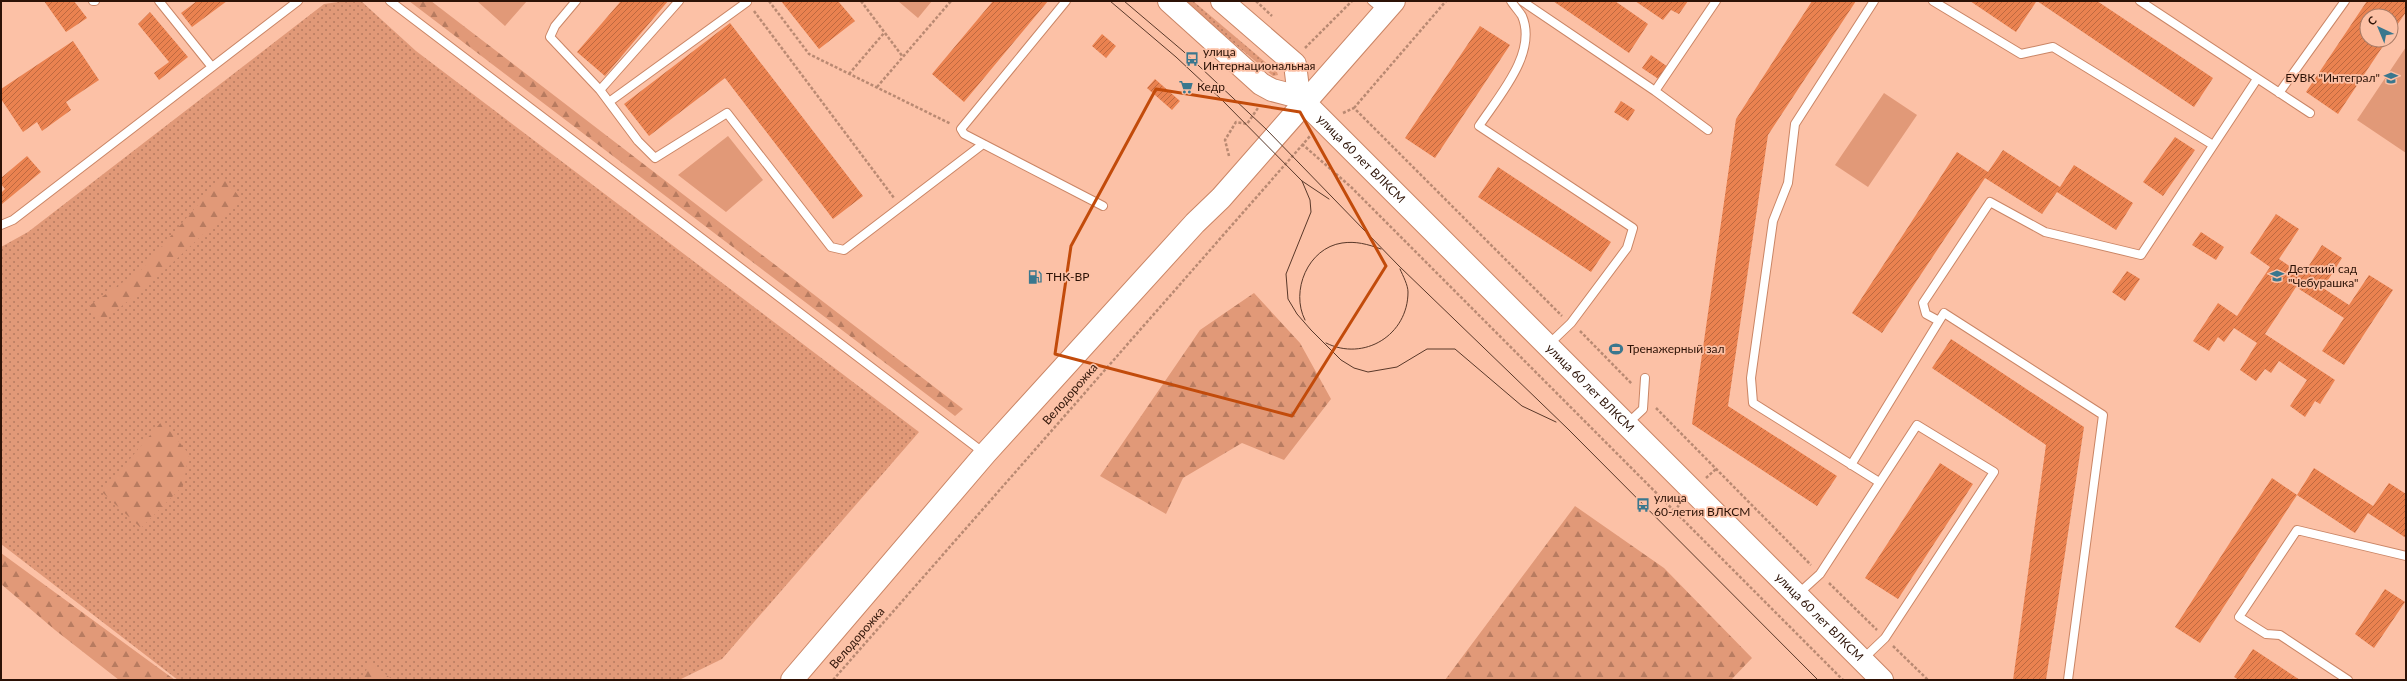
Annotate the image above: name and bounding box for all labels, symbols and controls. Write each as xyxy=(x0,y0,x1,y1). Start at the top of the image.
north arrow xyxy=(2359,8,2399,48)
text: С xyxy=(2365,13,2379,28)
place label: улица Интернациональная xyxy=(1203,44,1316,73)
bus stop icon: улица Интернациональная xyxy=(1184,51,1200,67)
place label: ЕУВК "Интеграл" xyxy=(2285,70,2380,85)
school or university icon: ЕУВК "Интеграл" xyxy=(2383,70,2399,86)
supermarket icon: Кедр xyxy=(1178,79,1194,95)
place label: Кедр xyxy=(1197,79,1225,94)
street label: улица 60 лет ВЛКСМ xyxy=(1314,111,1409,206)
place label: Детский сад "Чебурашка" xyxy=(2288,261,2359,290)
school or university icon: Детский сад "Чебурашка" xyxy=(2269,268,2285,284)
fuel station icon: ТНК-ВР xyxy=(1027,269,1043,285)
place label: ТНК-ВР xyxy=(1046,269,1089,284)
street label: улица 60 лет ВЛКСМ xyxy=(1543,340,1638,435)
sports icon: Тренажерный зал xyxy=(1608,341,1624,357)
place label: Тренажерный зал xyxy=(1627,341,1725,356)
street label: Велодорожка xyxy=(1039,360,1100,428)
place label: улица 60-летия ВЛКСМ xyxy=(1654,490,1750,519)
bus stop icon: улица 60-летия ВЛКСМ xyxy=(1635,497,1651,513)
street label: улица 60 лет ВЛКСМ xyxy=(1772,570,1867,664)
street label: Велодорожка xyxy=(826,604,887,672)

